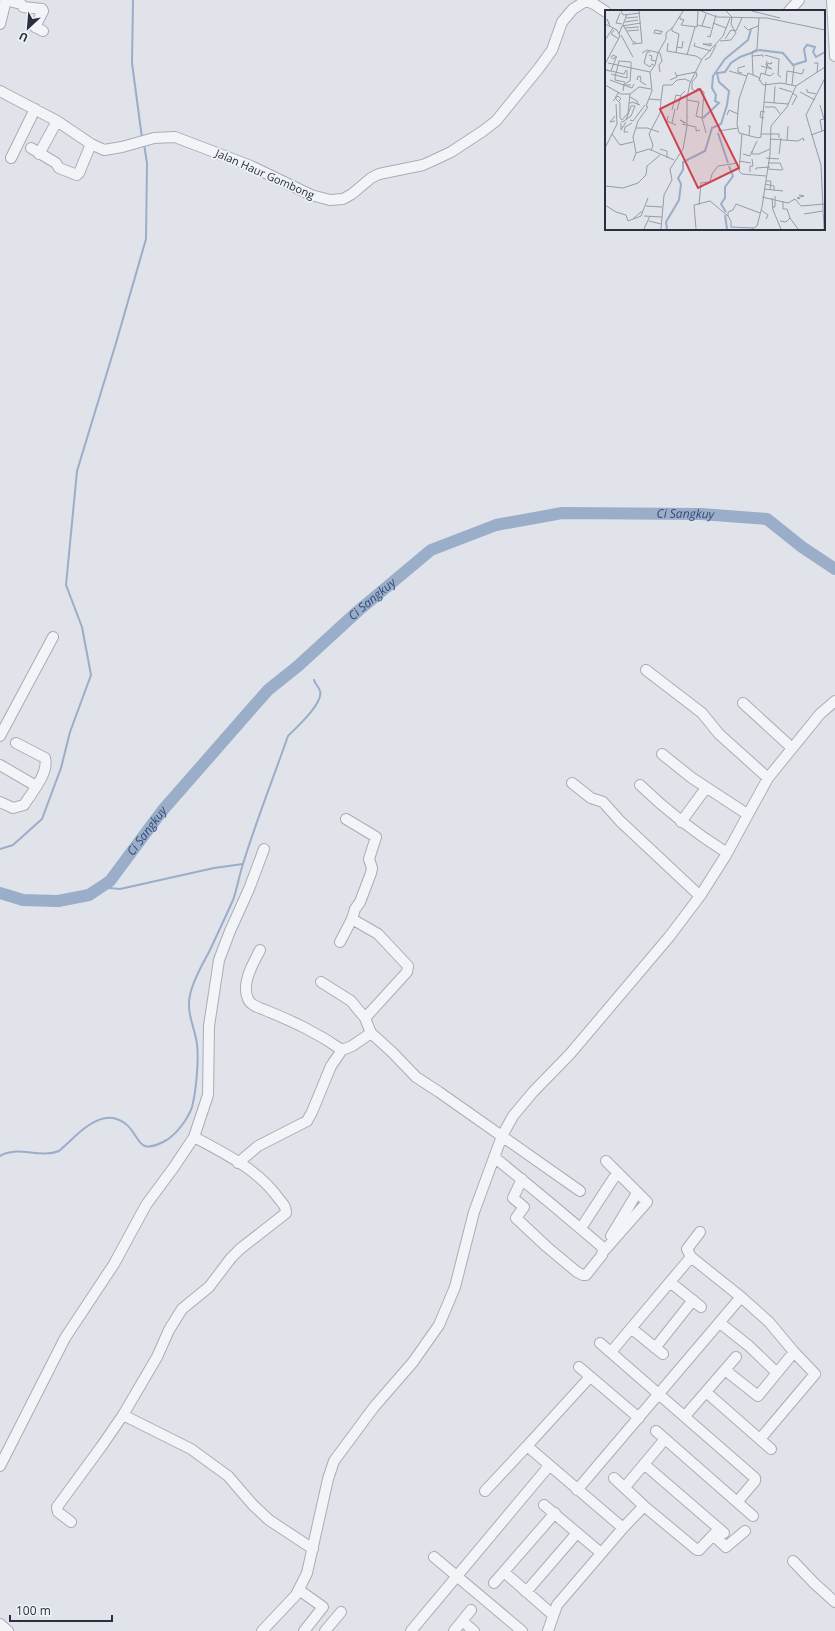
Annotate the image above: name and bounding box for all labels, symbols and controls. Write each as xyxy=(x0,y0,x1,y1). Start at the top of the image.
north arrow xyxy=(8,8,48,48)
inset map xyxy=(605,10,825,230)
text: U xyxy=(16,29,30,46)
street label: Jalan Haur Gombong xyxy=(212,145,317,202)
water label: Ci Sangkuy xyxy=(657,505,716,523)
water label: Ci Sangkuy xyxy=(344,573,400,624)
water label: Ci Sangkuy xyxy=(123,801,171,859)
scale bar xyxy=(10,1597,112,1623)
text: 100 m xyxy=(16,1602,51,1619)

